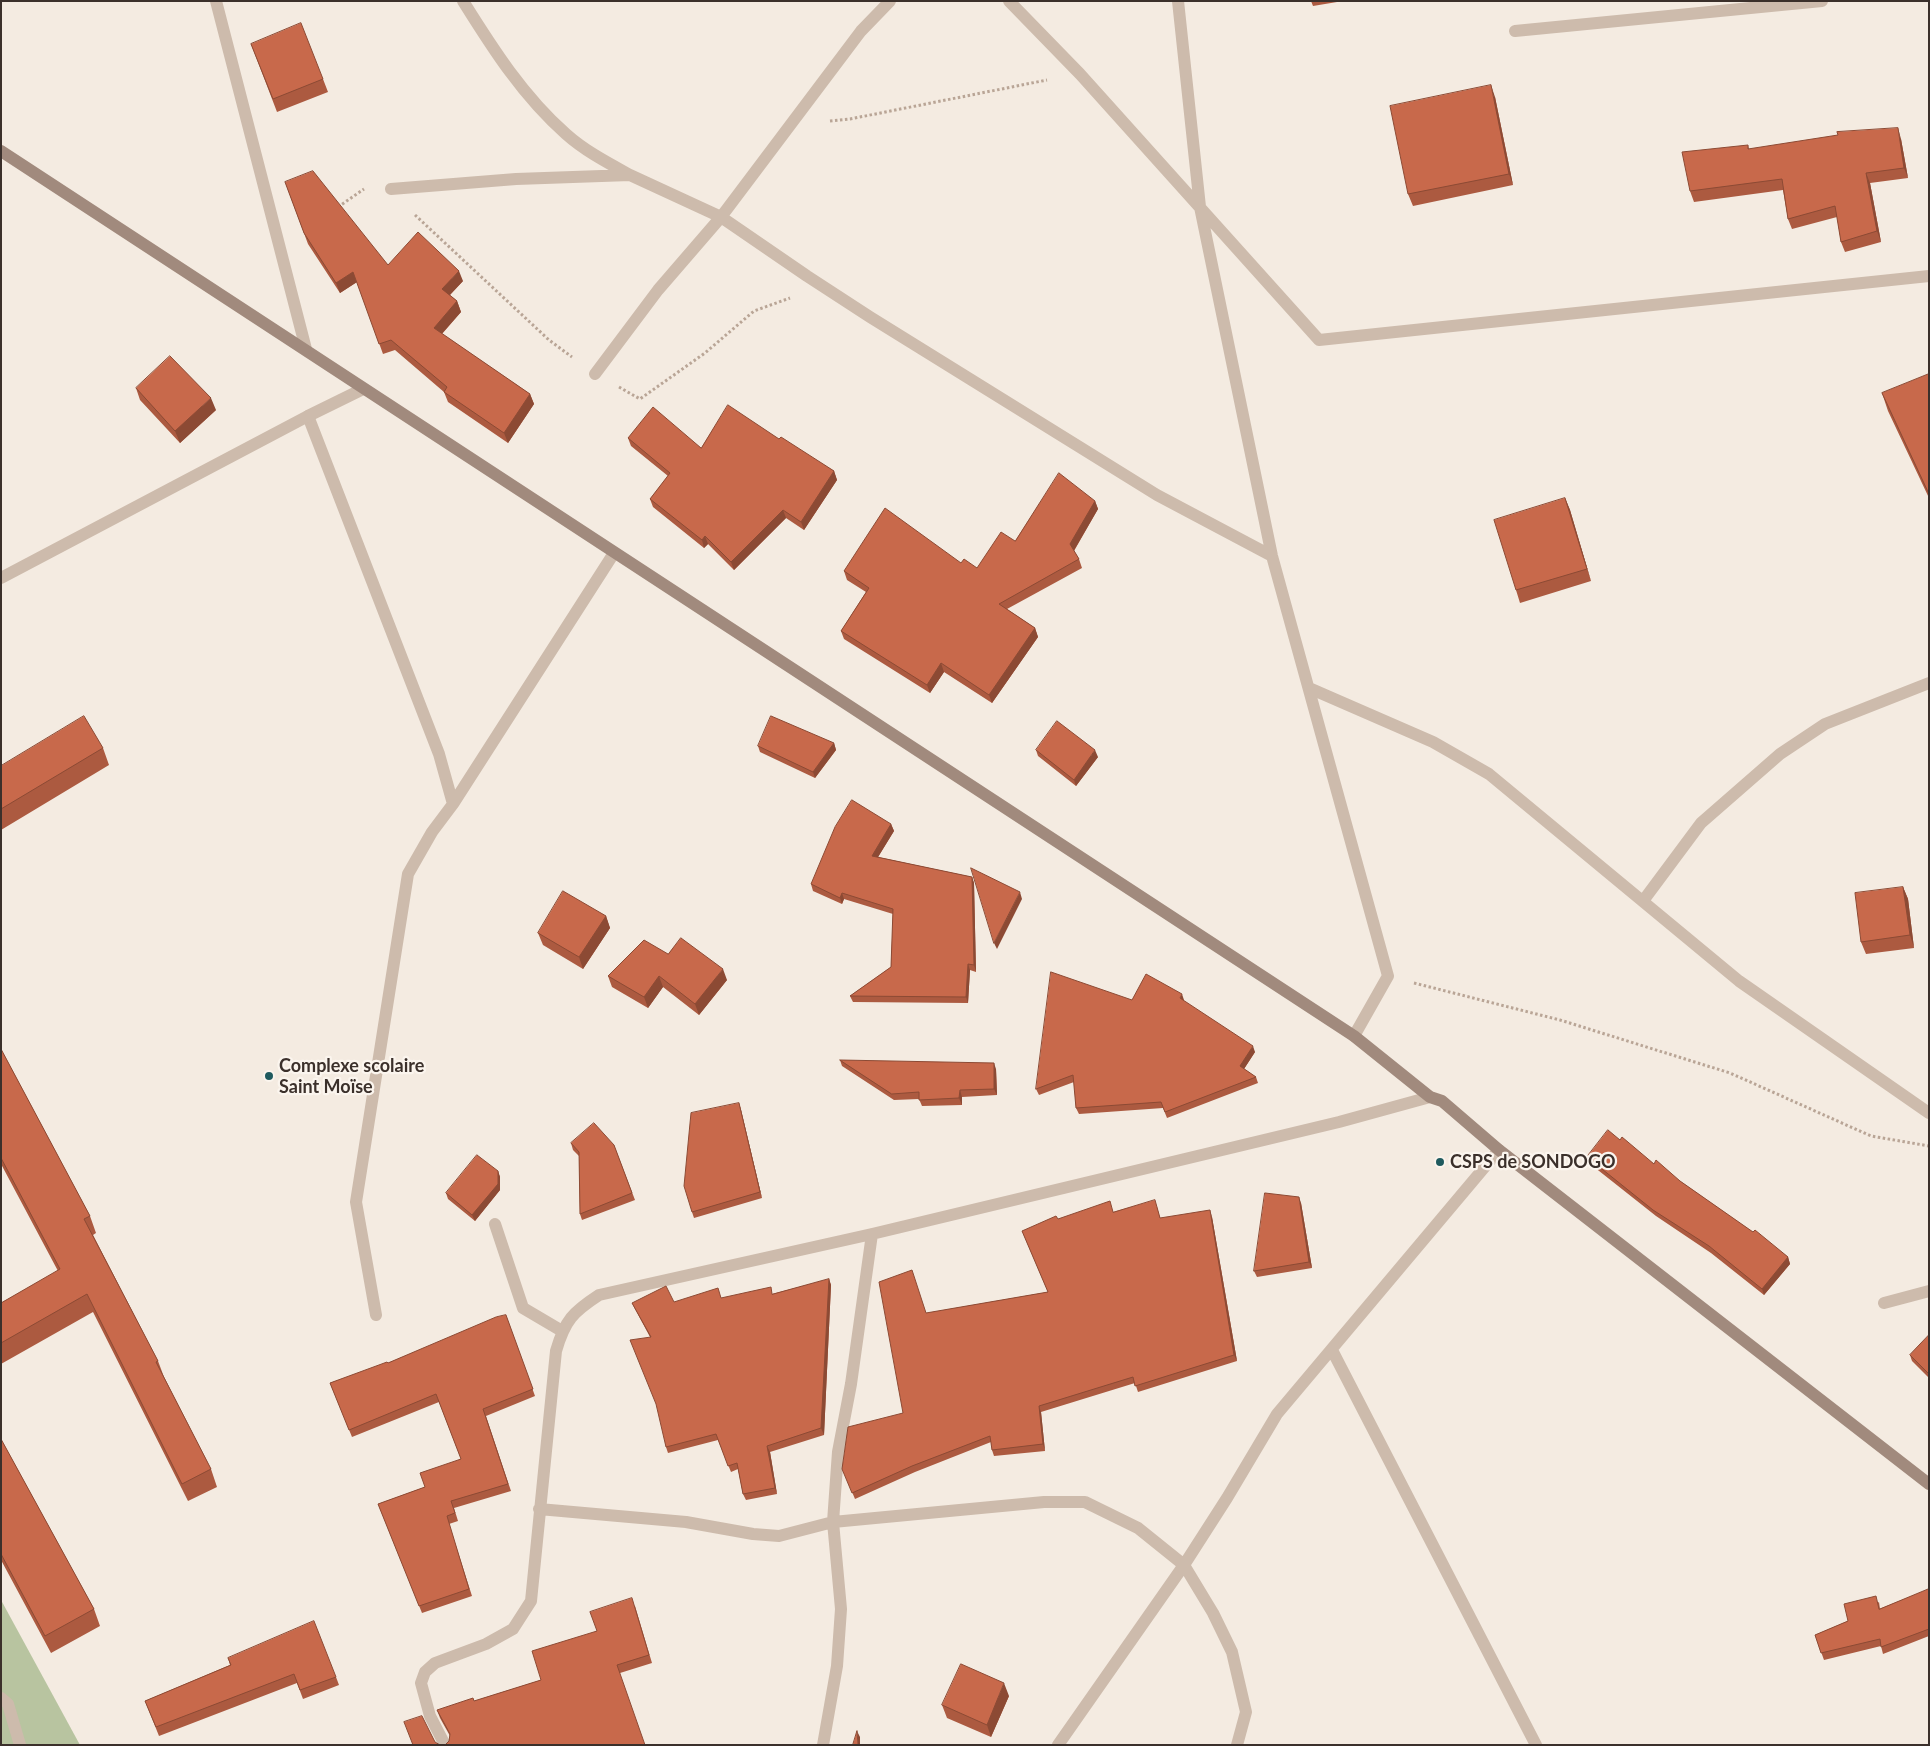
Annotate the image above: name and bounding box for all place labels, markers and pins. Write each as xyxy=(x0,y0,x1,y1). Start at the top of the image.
place label: Complexe scolaire Saint Moïse xyxy=(279,1055,424,1098)
marker: Complexe scolaire Saint Moïse xyxy=(263,1070,275,1082)
place label: CSPS de SONDOGO xyxy=(1450,1151,1616,1173)
marker: CSPS de SONDOGO xyxy=(1434,1156,1446,1168)

